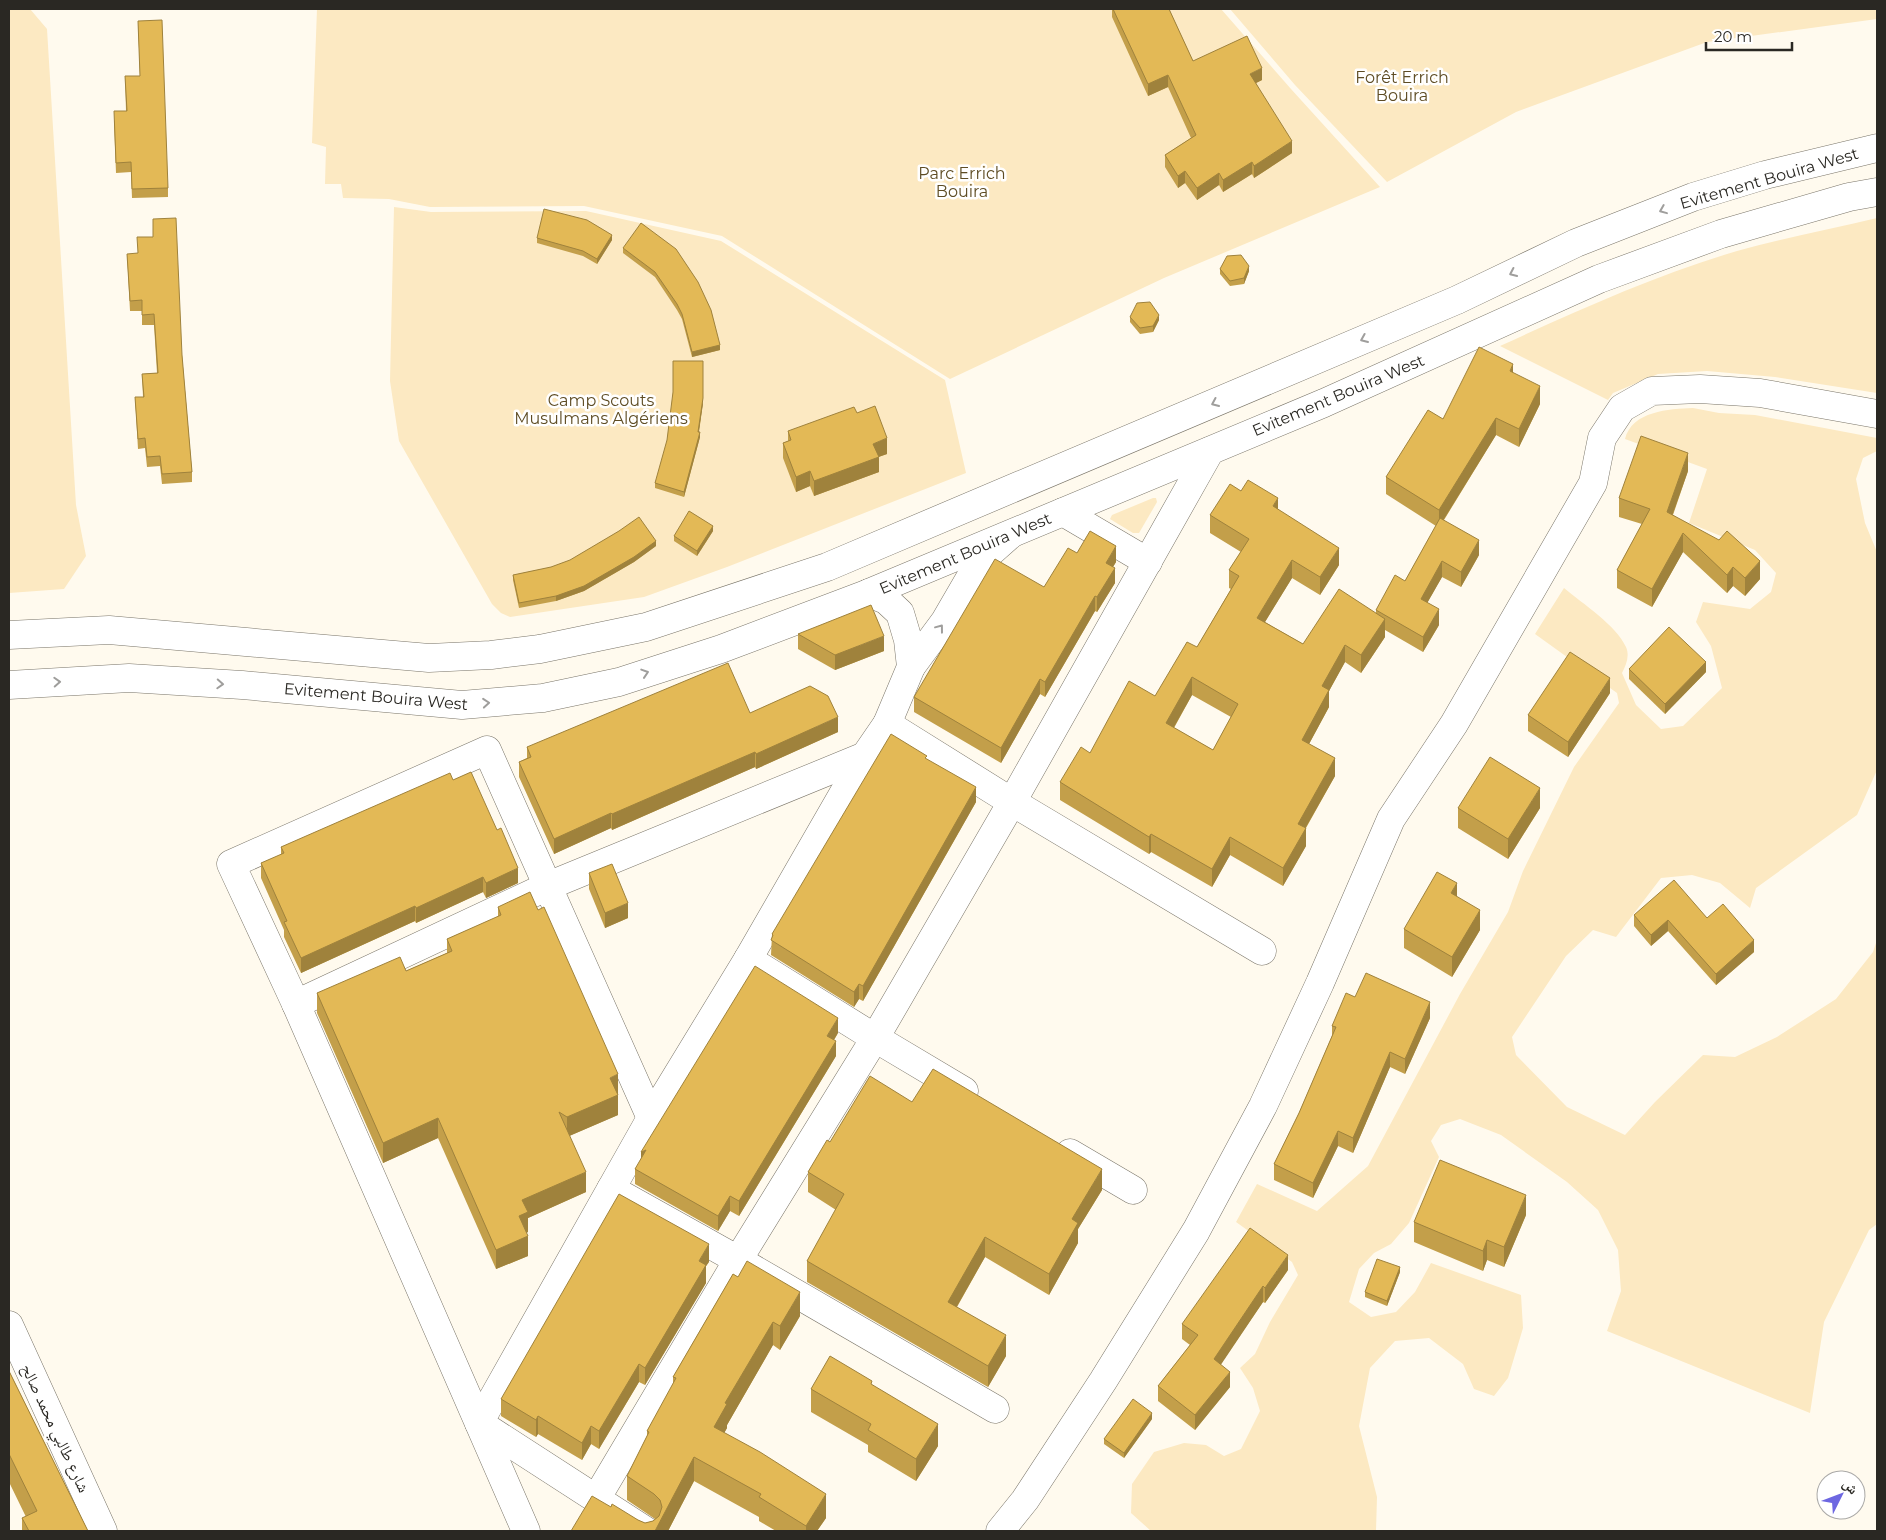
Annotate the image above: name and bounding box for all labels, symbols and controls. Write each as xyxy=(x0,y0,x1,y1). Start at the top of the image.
scale bar xyxy=(1706,20,1792,52)
text: 20 m xyxy=(1714,27,1752,46)
park label: Forêt Errich Bouira xyxy=(1355,68,1449,105)
street label: Evitement Bouira West xyxy=(1678,144,1861,213)
park label: Parc Errich Bouira xyxy=(918,164,1006,201)
one-way arrow xyxy=(1659,204,1667,214)
one-way arrow xyxy=(1509,267,1518,277)
one-way arrow xyxy=(1360,332,1369,343)
street label: Evitement Bouira West xyxy=(1249,350,1427,440)
park label: Camp Scouts Musulmans Algériens xyxy=(514,391,688,428)
one-way arrow xyxy=(1211,396,1220,407)
street label: Evitement Bouira West xyxy=(876,508,1054,598)
one-way arrow xyxy=(934,624,943,634)
one-way arrow xyxy=(641,669,649,679)
one-way arrow xyxy=(54,676,62,687)
one-way arrow xyxy=(216,678,224,689)
street label: Evitement Bouira West xyxy=(283,679,469,714)
one-way arrow xyxy=(482,698,490,709)
street label: شارع طالبي محمد صالح xyxy=(15,1361,94,1497)
north arrow xyxy=(1816,1470,1866,1520)
text: ش xyxy=(1839,1475,1862,1498)

